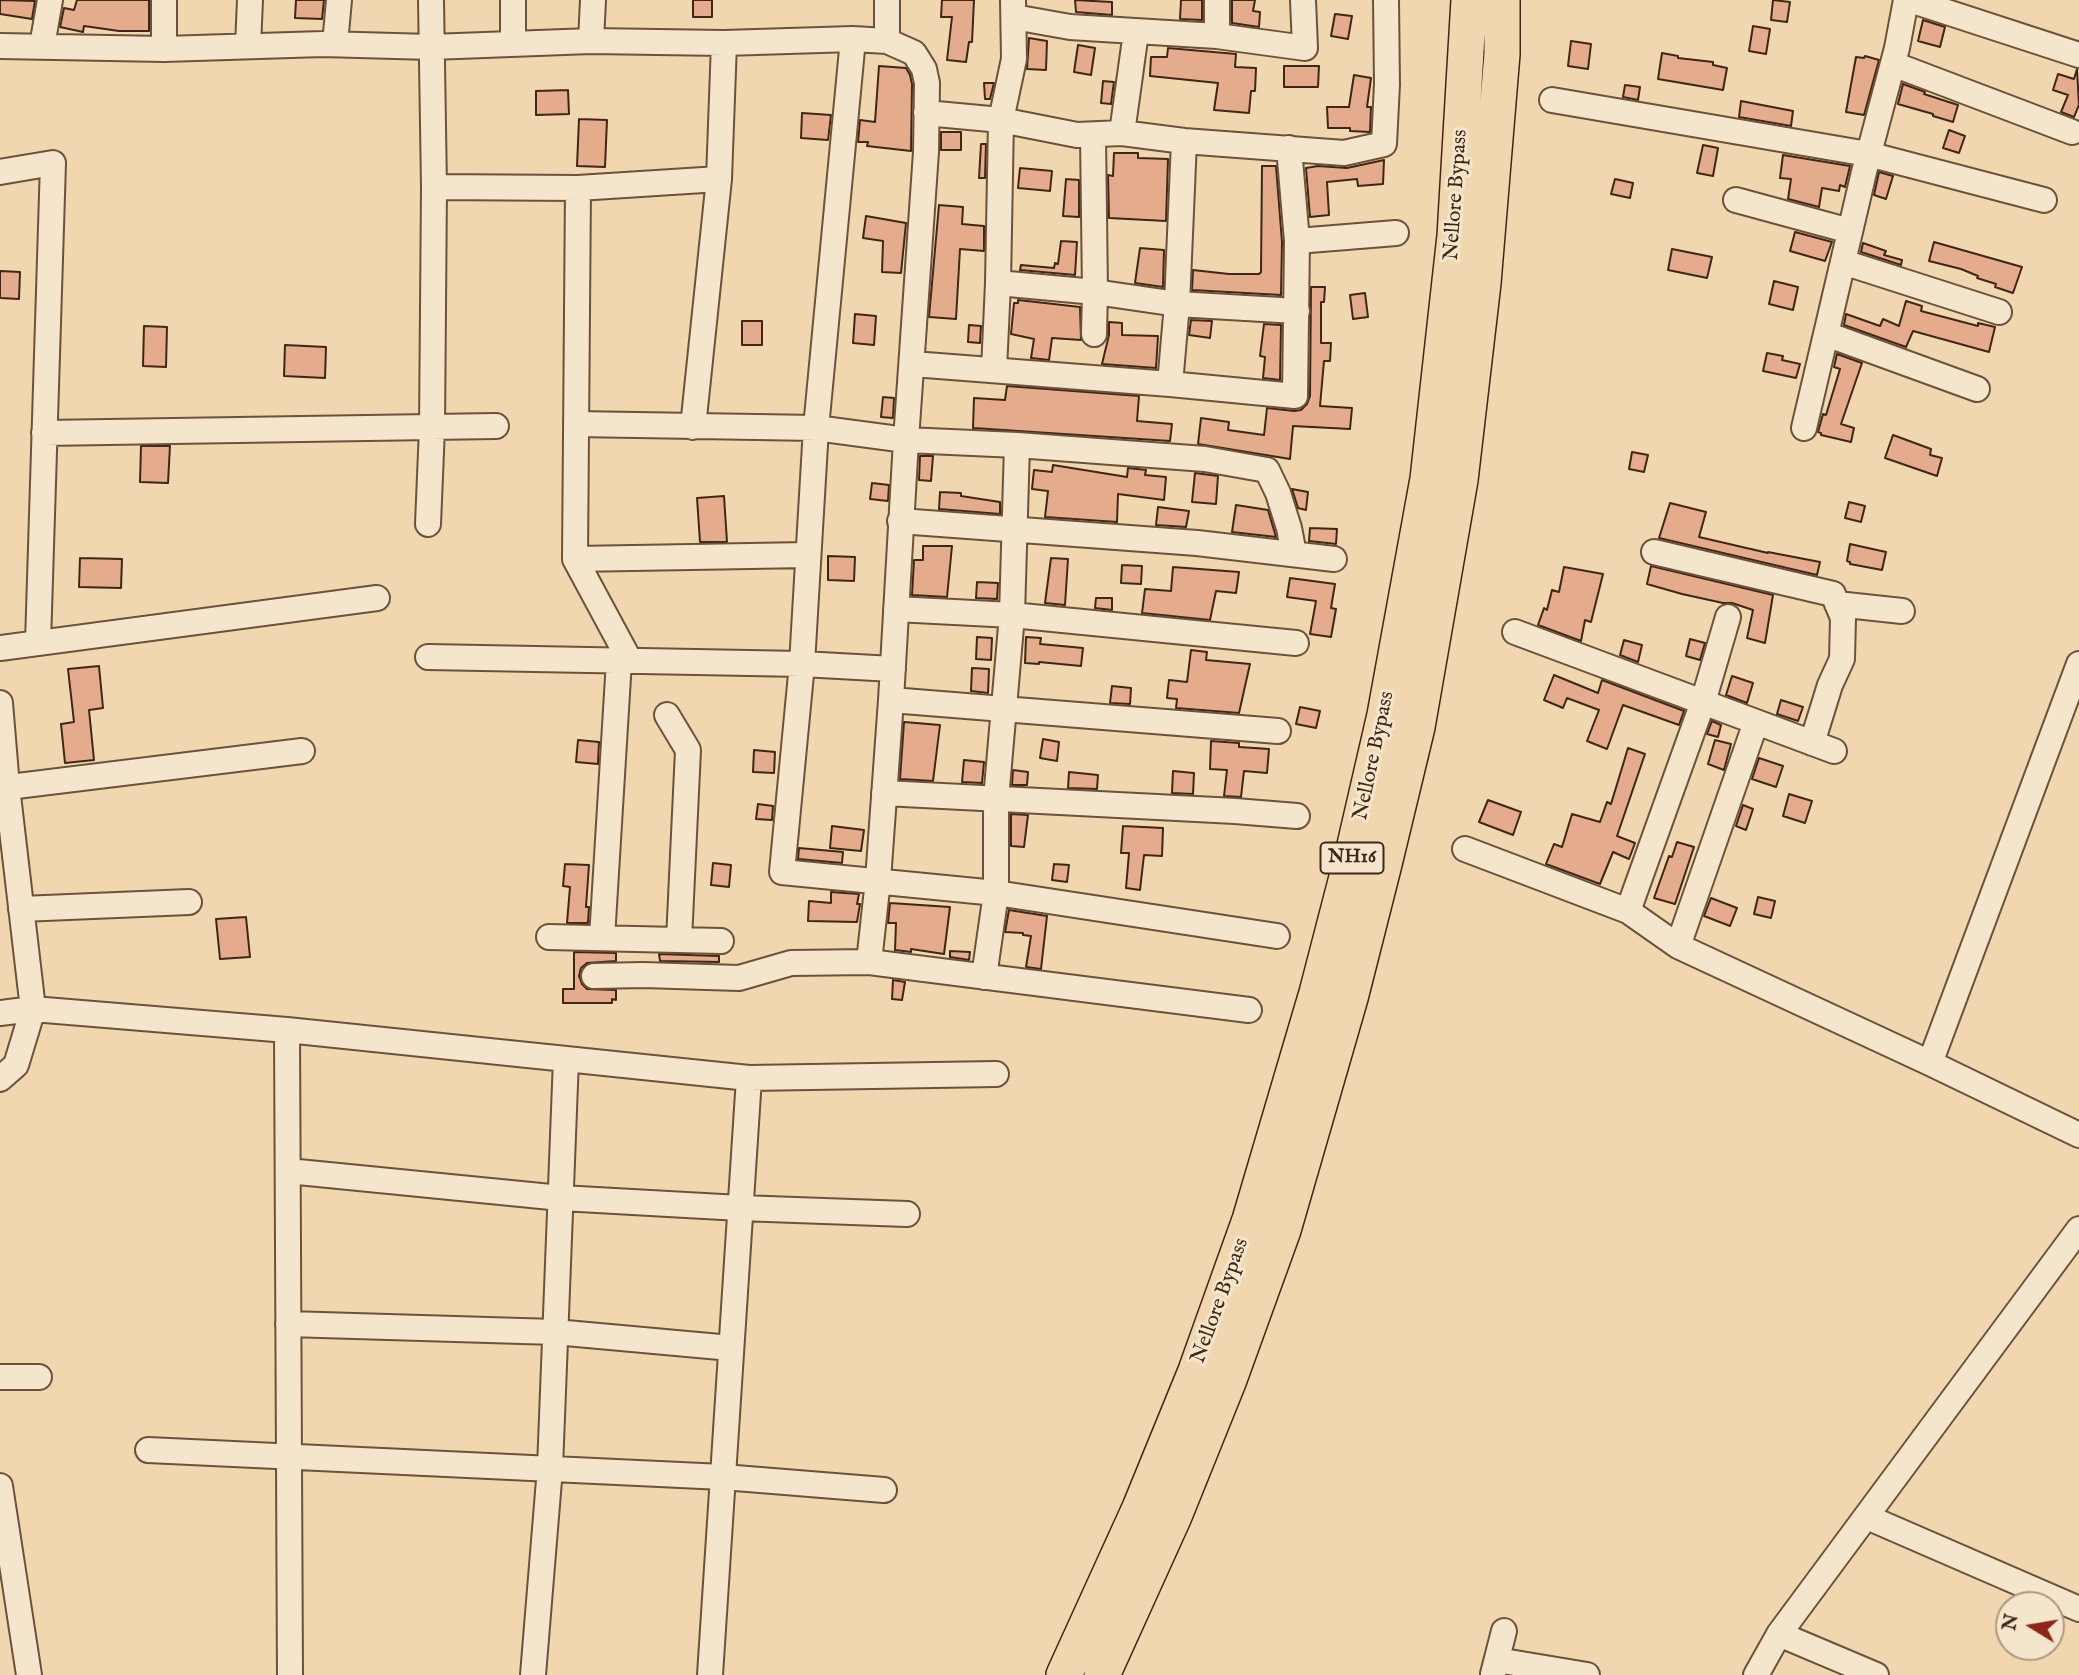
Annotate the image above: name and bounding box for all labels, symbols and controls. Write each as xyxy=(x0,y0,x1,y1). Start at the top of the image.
street label: Nellore Bypass xyxy=(1440,129,1474,261)
street label: Nellore Bypass xyxy=(1349,689,1401,823)
road number: NH16 xyxy=(1320,842,1384,874)
street label: Nellore Bypass xyxy=(1187,1235,1255,1367)
north arrow xyxy=(1995,1591,2065,1661)
text: N xyxy=(1998,1612,2025,1633)

